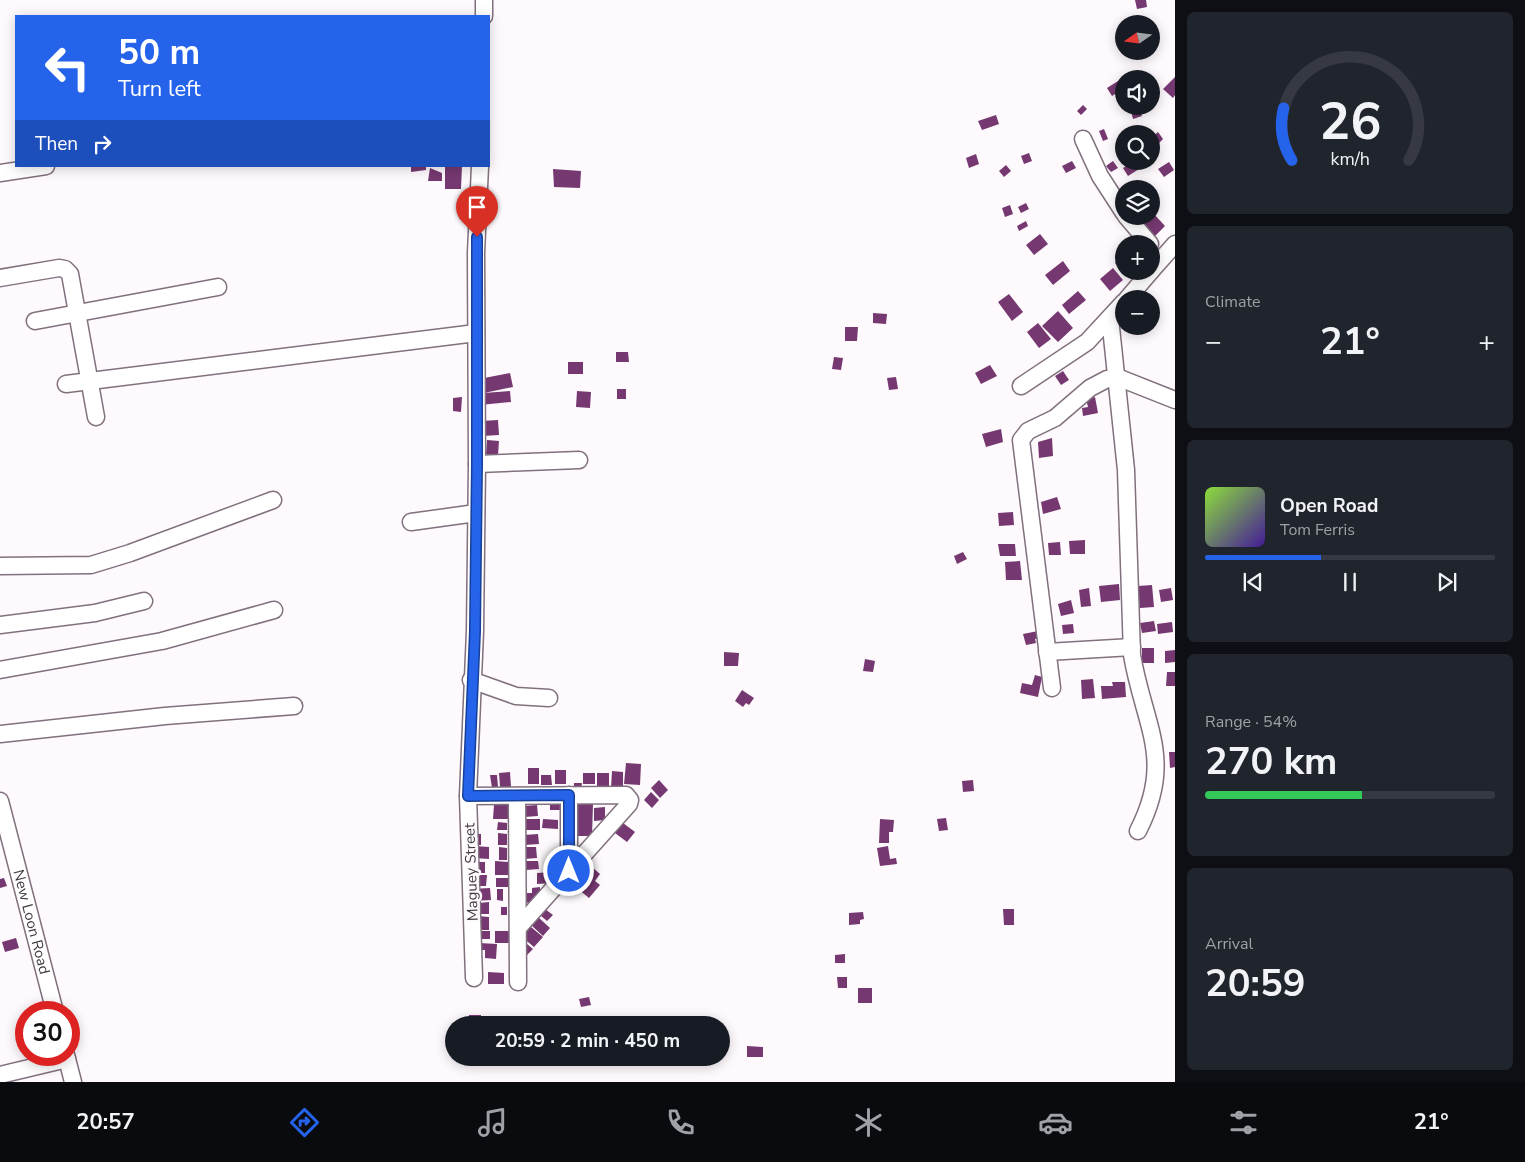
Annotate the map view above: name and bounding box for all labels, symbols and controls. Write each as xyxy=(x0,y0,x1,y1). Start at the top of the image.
north arrow xyxy=(1115,15,1160,60)
map controls xyxy=(1115,15,1160,335)
text: 50 m xyxy=(118,29,200,76)
icon: left xyxy=(35,35,100,100)
button: sound xyxy=(1115,70,1160,115)
text: Turn left xyxy=(118,74,201,104)
text: 26 xyxy=(1319,86,1381,157)
button: search xyxy=(1115,125,1160,170)
icon: right xyxy=(88,130,116,158)
text: Then xyxy=(35,131,78,157)
text: km/h xyxy=(1330,147,1370,171)
button: layers xyxy=(1115,180,1160,225)
pin xyxy=(456,186,498,237)
icon: arrive xyxy=(463,193,491,221)
button: + xyxy=(1115,235,1160,280)
button: − xyxy=(1115,290,1160,335)
text: Climate xyxy=(1205,291,1260,313)
text: 21° xyxy=(1320,316,1380,367)
text: − xyxy=(1205,323,1222,361)
text: + xyxy=(1478,323,1495,361)
text: Open Road xyxy=(1280,493,1378,519)
text: Tom Ferris xyxy=(1280,519,1355,541)
icon: previous xyxy=(1239,568,1267,596)
icon: pause xyxy=(1336,568,1364,596)
icon: next xyxy=(1433,568,1461,596)
text: Range · 54% xyxy=(1205,711,1297,733)
text: 270 km xyxy=(1205,736,1337,787)
street label: Maguey Street xyxy=(459,822,483,921)
position arrow xyxy=(542,844,594,896)
street label: New Loon Road xyxy=(8,867,55,977)
text: Arrival xyxy=(1205,933,1253,955)
text: 20:59 xyxy=(1205,958,1306,1009)
speed limit sign: 30 xyxy=(15,1001,80,1066)
text: 20:59 · 2 min · 450 m xyxy=(495,1028,680,1054)
icon: directions xyxy=(287,1105,322,1140)
icon: music xyxy=(475,1105,510,1140)
icon: phone xyxy=(663,1105,698,1140)
icon: climate xyxy=(851,1105,886,1140)
icon: car xyxy=(1038,1105,1073,1140)
icon: filters xyxy=(1226,1105,1261,1140)
text: 20:57 xyxy=(76,1107,135,1137)
text: 21° xyxy=(1414,1107,1449,1137)

